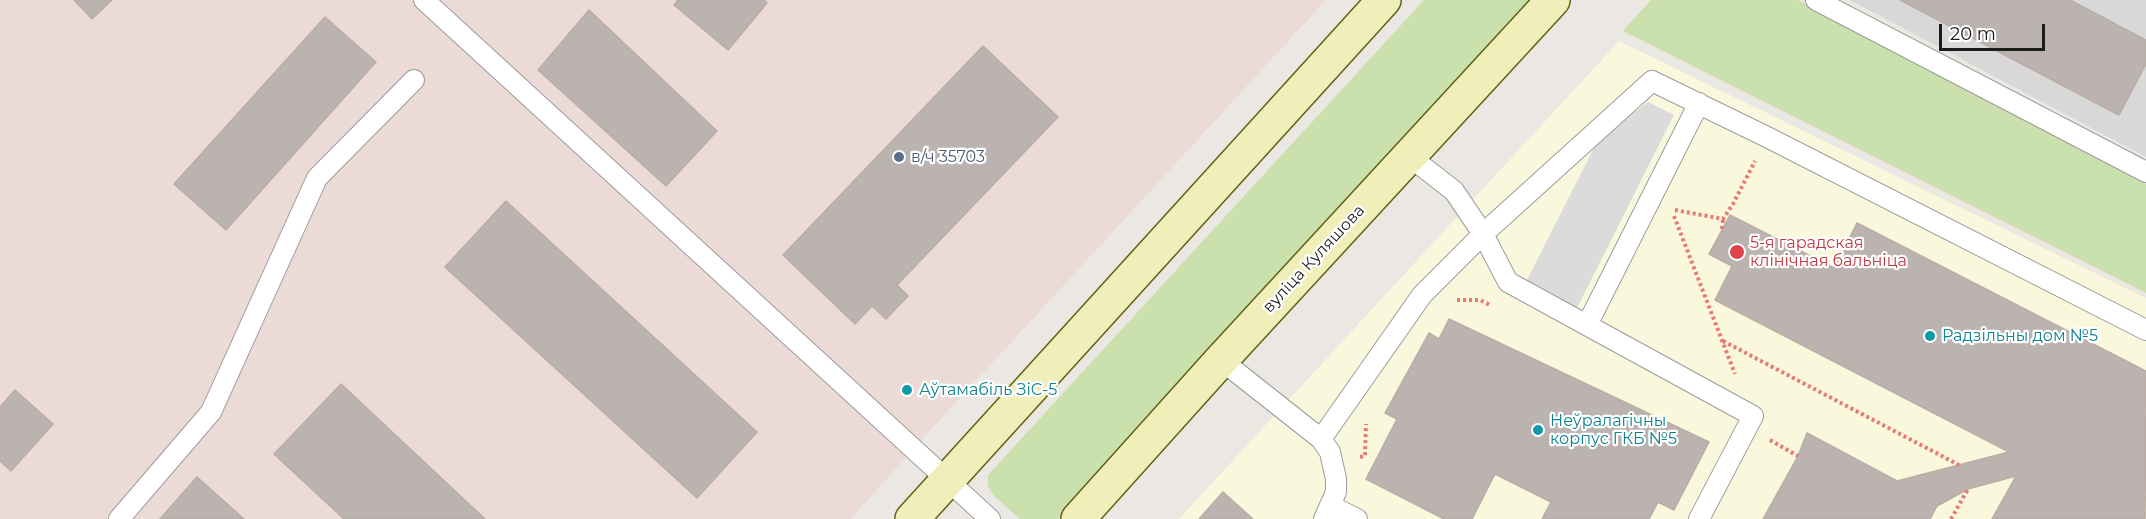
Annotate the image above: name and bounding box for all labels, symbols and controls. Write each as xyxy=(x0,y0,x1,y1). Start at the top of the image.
scale bar xyxy=(1942,12,2048,50)
text: 20 m xyxy=(1950,23,1996,45)
place label: в/ч 35703 xyxy=(911,147,985,167)
marker: в/ч 35703 xyxy=(892,150,906,164)
street label: вуліца Куляшова xyxy=(1259,201,1369,317)
place label: 5-я гарадская клінічная бальніца xyxy=(1750,233,1907,271)
marker: 5-я гарадская клінічная бальніца xyxy=(1728,243,1746,261)
place label: Радзільны дом №5 xyxy=(1942,326,2098,346)
marker: Радзільны дом №5 xyxy=(1923,329,1937,343)
place label: Аўтамабіль ЗіС-5 xyxy=(919,380,1057,400)
marker: Аўтамабіль ЗіС-5 xyxy=(900,383,914,397)
place label: Неўралагічны корпус ГКБ №5 xyxy=(1550,411,1677,449)
marker: Неўралагічны корпус ГКБ №5 xyxy=(1531,423,1545,437)

